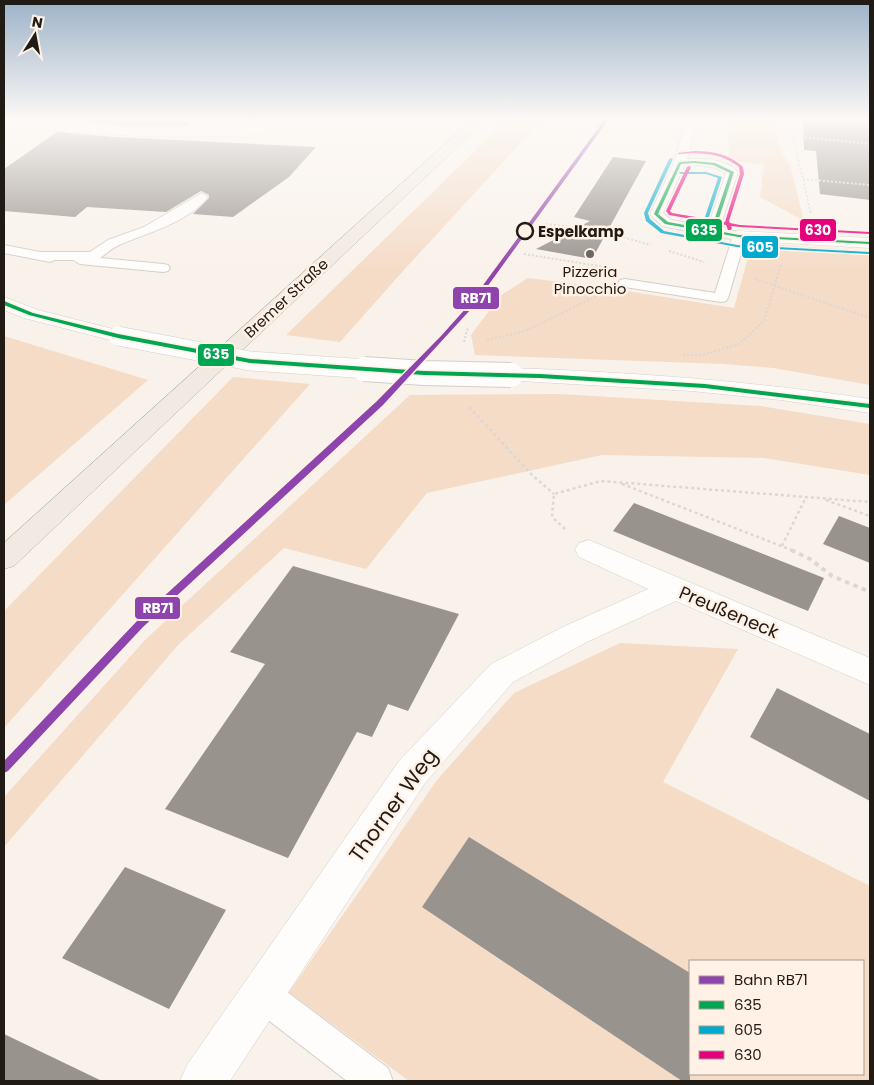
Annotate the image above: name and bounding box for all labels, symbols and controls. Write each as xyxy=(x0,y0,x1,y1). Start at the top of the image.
north arrow xyxy=(10,10,60,60)
text: N xyxy=(30,11,45,33)
line badge: 635 xyxy=(685,218,723,242)
line badge: 630 xyxy=(799,218,837,242)
text: 635 xyxy=(691,220,717,240)
text: 630 xyxy=(805,220,831,240)
place label: Espelkamp xyxy=(538,221,624,242)
marker: Espelkamp xyxy=(516,222,534,240)
line badge: 605 xyxy=(741,235,779,259)
text: 605 xyxy=(746,237,774,257)
marker: Pizzeria Pinocchio xyxy=(584,248,596,260)
street label: Bremer Straße xyxy=(239,254,333,342)
place label: Pizzeria Pinocchio xyxy=(554,261,626,299)
line badge: RB71 xyxy=(452,286,500,310)
text: RB71 xyxy=(460,288,492,308)
line badge: 635 xyxy=(197,343,235,367)
text: 635 xyxy=(203,344,229,364)
street label: Preußeneck xyxy=(675,580,783,645)
line badge: RB71 xyxy=(134,596,181,620)
text: RB71 xyxy=(142,598,174,618)
street label: Thorner Weg xyxy=(342,742,444,868)
legend xyxy=(689,960,864,1075)
text: Bahn RB71 xyxy=(734,969,808,990)
text: 635 xyxy=(734,994,762,1015)
text: 605 xyxy=(734,1019,762,1040)
text: 630 xyxy=(734,1044,762,1065)

